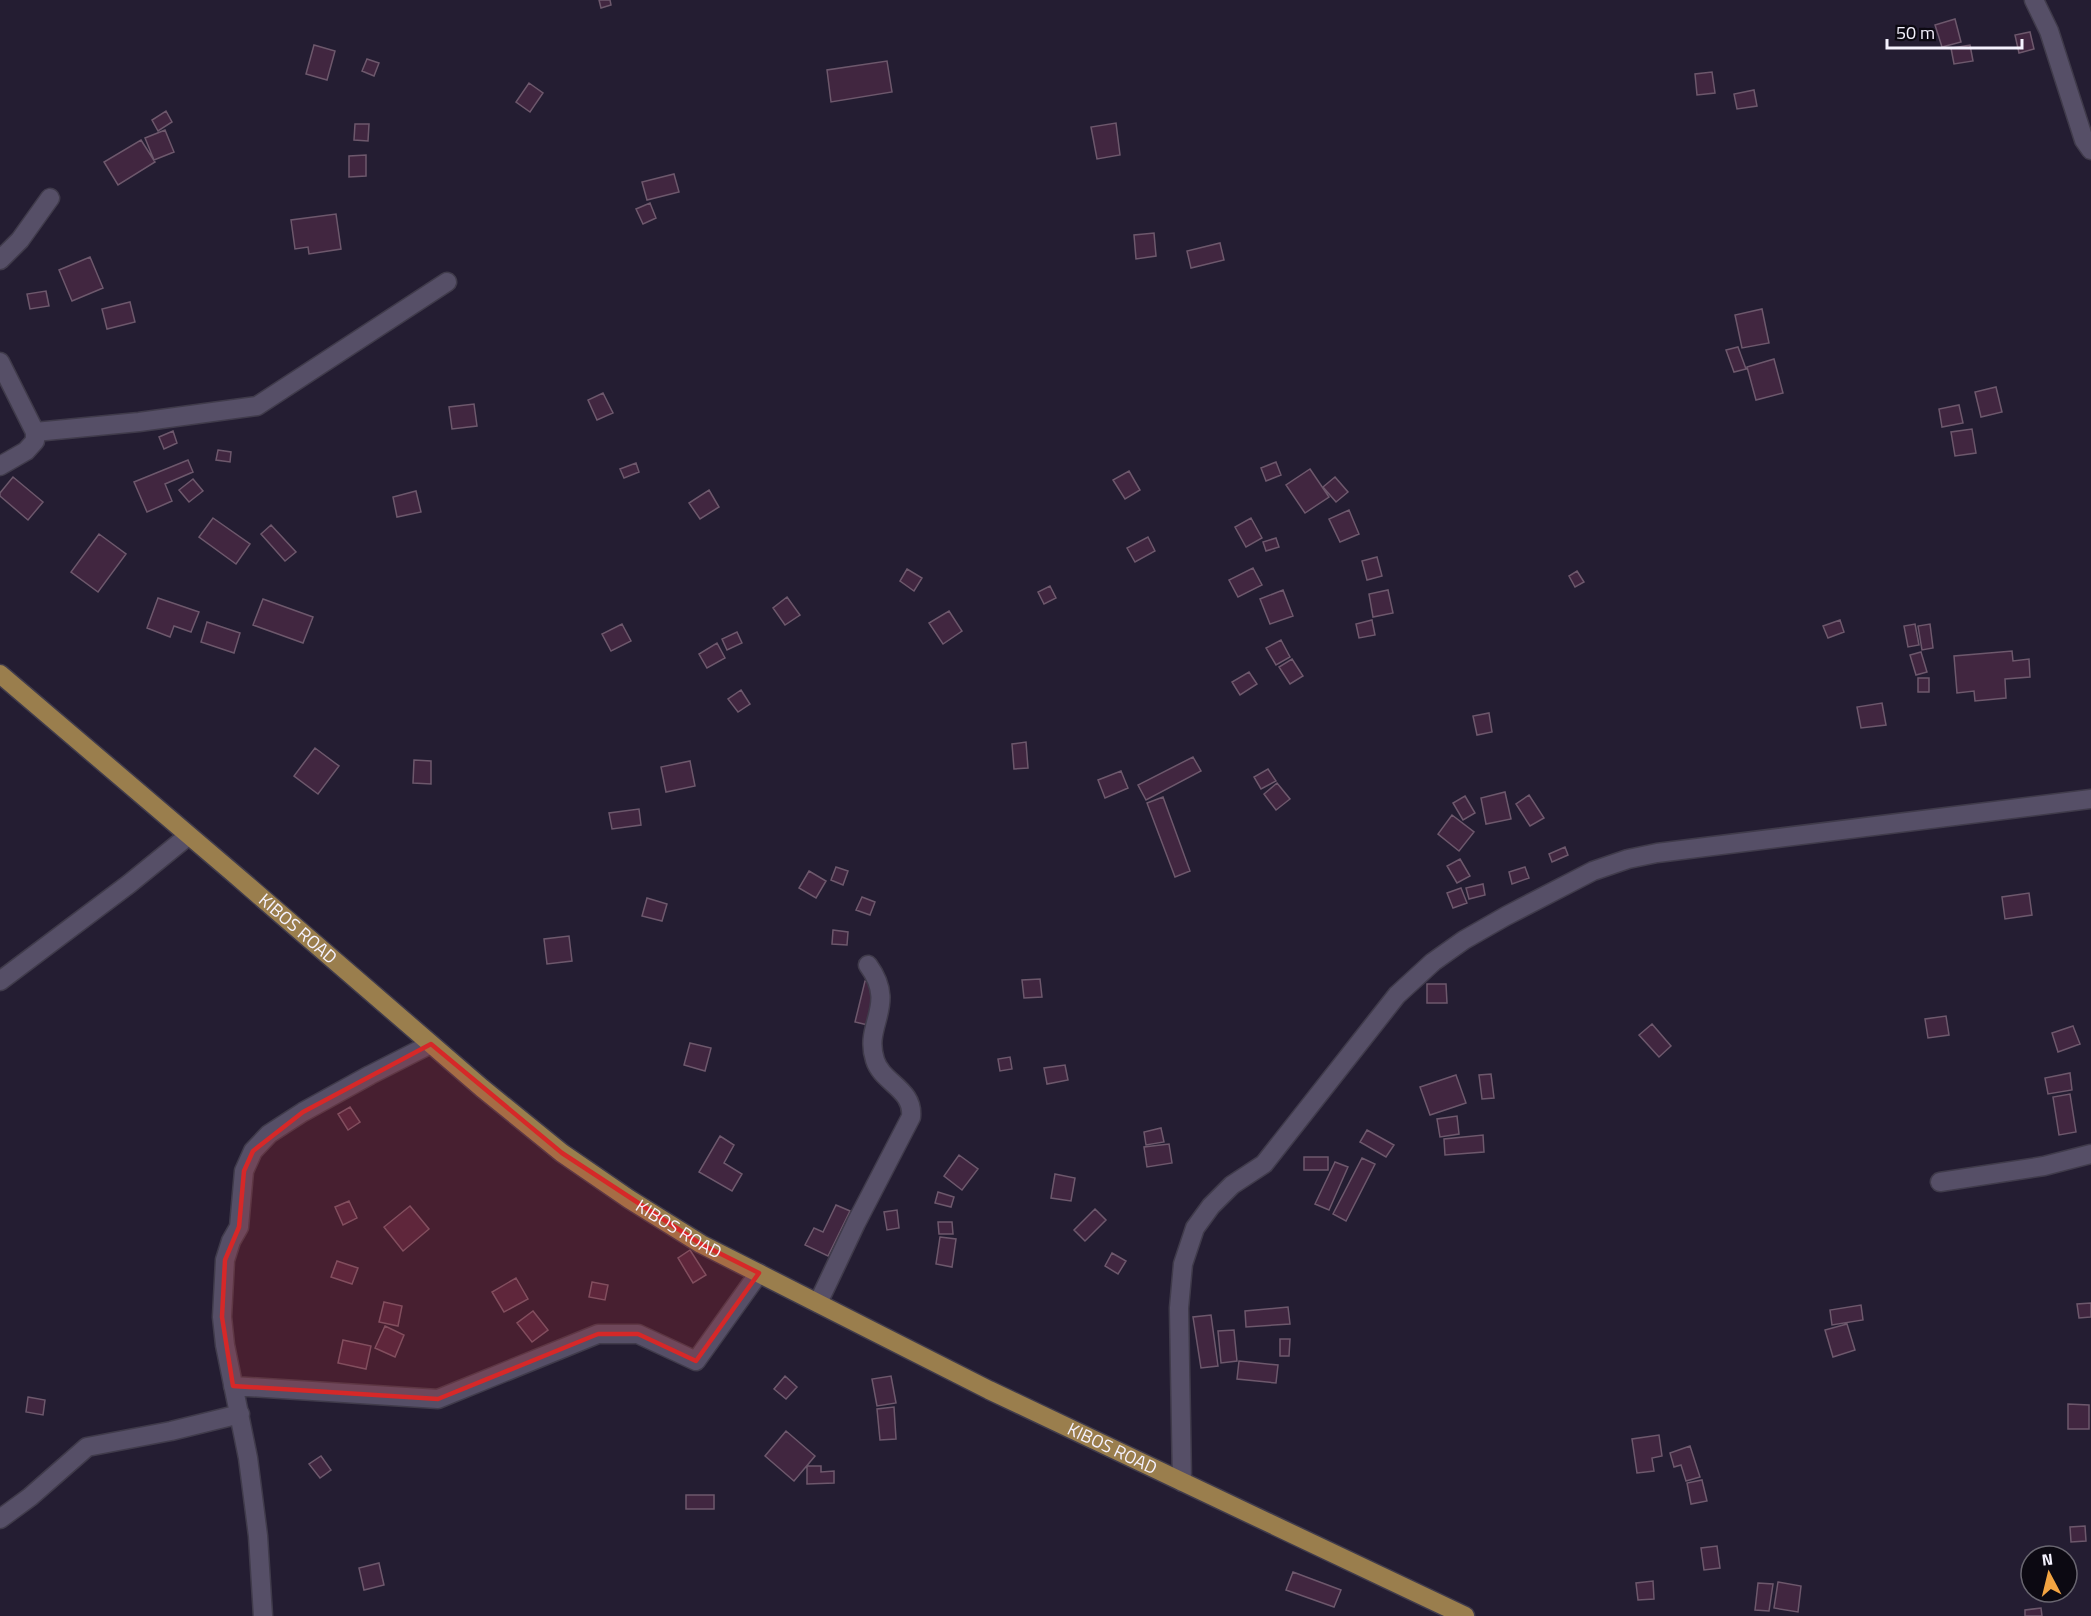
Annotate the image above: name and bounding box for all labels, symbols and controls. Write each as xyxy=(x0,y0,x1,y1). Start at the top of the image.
scale bar xyxy=(1887,12,2022,50)
text: 50 m xyxy=(1896,19,1935,46)
street label: KIBOS ROAD xyxy=(253,887,344,970)
street label: KIBOS ROAD xyxy=(631,1192,727,1265)
street label: KIBOS ROAD xyxy=(1063,1415,1162,1481)
north arrow xyxy=(2019,1544,2079,1604)
text: N xyxy=(2040,1547,2054,1572)

